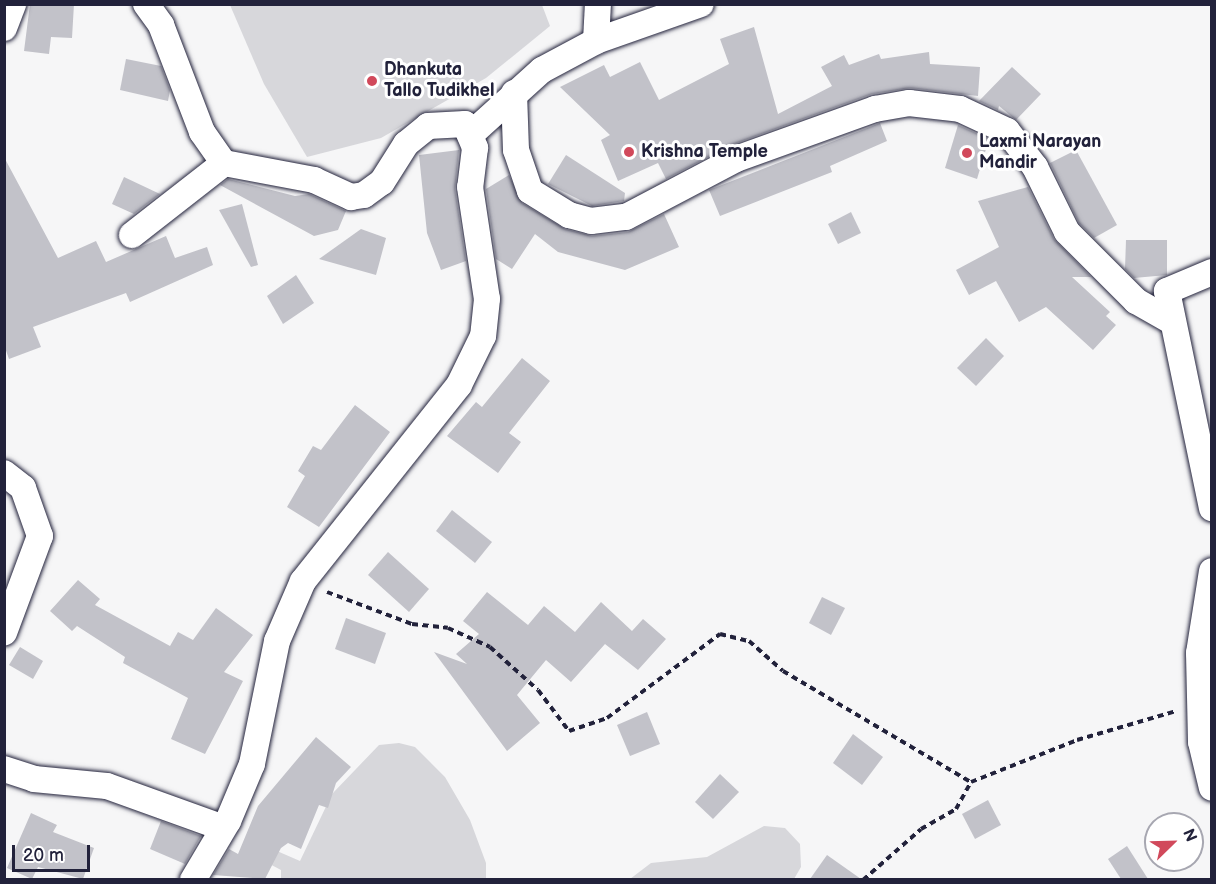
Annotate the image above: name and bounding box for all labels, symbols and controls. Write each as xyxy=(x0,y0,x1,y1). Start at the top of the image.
place label: Dhankuta Tallo Tudikhel xyxy=(384,60,494,103)
marker: Dhankuta Tallo Tudikhel xyxy=(365,74,379,88)
place label: Laxmi Narayan Mandir xyxy=(979,132,1101,174)
place label: Krishna Temple xyxy=(641,141,768,163)
marker: Krishna Temple xyxy=(622,145,636,159)
marker: Laxmi Narayan Mandir xyxy=(960,146,974,160)
north arrow xyxy=(1144,812,1204,872)
text: N xyxy=(1178,826,1200,845)
scale bar xyxy=(15,833,93,871)
text: 20 m xyxy=(23,845,64,866)

